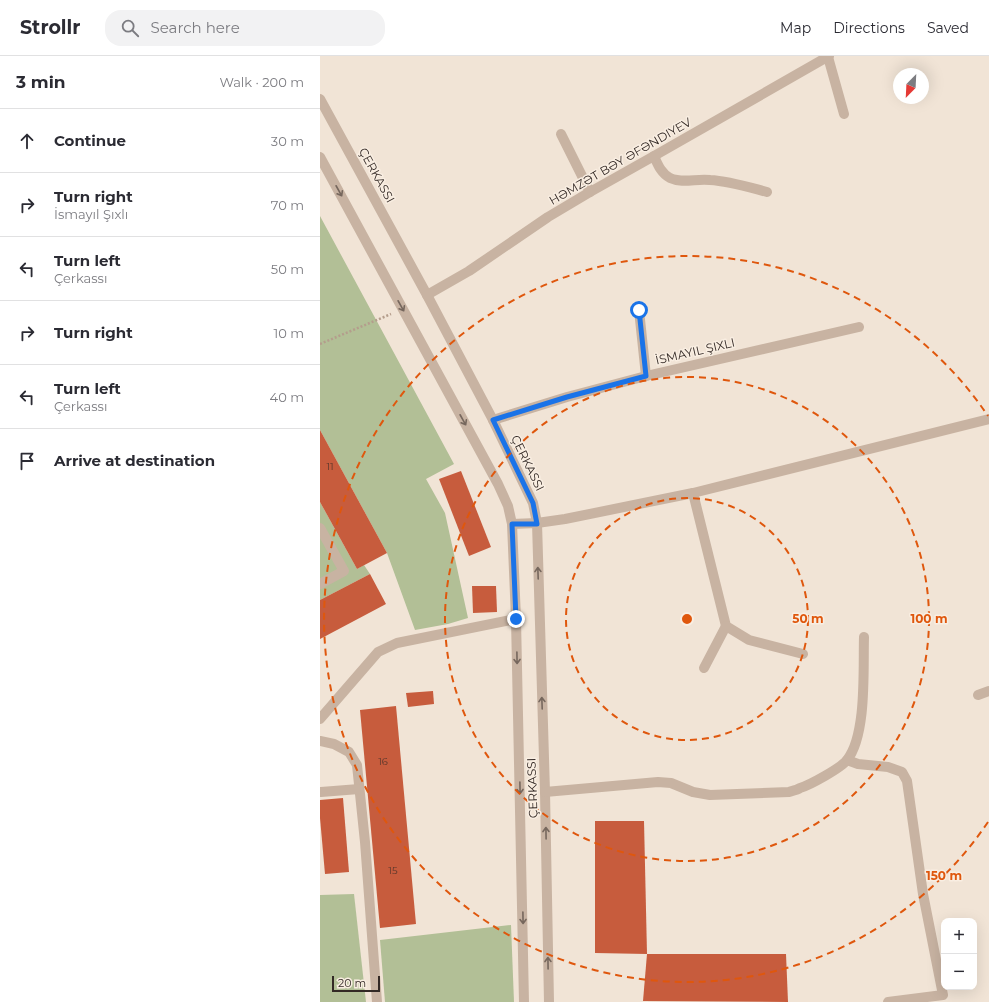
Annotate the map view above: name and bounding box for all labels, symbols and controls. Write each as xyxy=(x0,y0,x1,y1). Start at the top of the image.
search box xyxy=(105,10,385,46)
text: Strollr xyxy=(20,16,81,39)
icon: search xyxy=(119,17,141,39)
text: Search here xyxy=(151,18,240,37)
text: Map xyxy=(780,19,811,37)
text: Directions xyxy=(833,19,905,37)
text: Saved xyxy=(927,19,969,37)
north arrow xyxy=(893,68,929,104)
text: 3 min xyxy=(16,72,66,92)
text: Walk · 200 m xyxy=(219,74,304,90)
street label: HƏMZƏT BƏY ƏFƏNDIYEV xyxy=(546,114,694,208)
icon: ahead xyxy=(16,130,38,152)
text: Continue xyxy=(54,131,126,150)
text: 30 m xyxy=(271,133,304,149)
street label: ÇERKASSI xyxy=(356,145,398,205)
one-way arrow xyxy=(335,185,343,197)
text: Turn right xyxy=(54,187,133,206)
icon: right xyxy=(16,194,38,216)
text: 70 m xyxy=(271,197,304,213)
text: İsmayıl Şıxlı xyxy=(54,206,128,222)
text: Turn left xyxy=(54,251,121,270)
icon: left xyxy=(16,258,38,280)
text: 50 m xyxy=(271,261,304,277)
text: Çerkassı xyxy=(54,270,107,286)
one-way arrow xyxy=(398,299,405,311)
route start xyxy=(630,301,648,319)
icon: right xyxy=(16,322,38,344)
text: Turn right xyxy=(54,323,133,342)
text: 10 m xyxy=(274,325,304,341)
street label: İSMAYIL ŞIXLI xyxy=(654,335,736,367)
text: Turn left xyxy=(54,379,121,398)
icon: left xyxy=(16,386,38,408)
text: 40 m xyxy=(270,389,304,405)
text: Çerkassı xyxy=(54,398,107,414)
one-way arrow xyxy=(460,414,468,426)
street label: ÇERKASSI xyxy=(508,433,548,493)
icon: arrive xyxy=(16,450,38,472)
text: Arrive at destination xyxy=(54,451,215,470)
house number: 11 xyxy=(326,460,334,473)
one-way arrow xyxy=(534,567,542,580)
route end xyxy=(507,610,525,628)
text: 50 m xyxy=(792,611,824,626)
text: 100 m xyxy=(911,611,947,626)
centre of rings xyxy=(680,612,694,626)
one-way arrow xyxy=(513,651,521,664)
one-way arrow xyxy=(539,697,546,710)
house number: 16 xyxy=(378,755,388,768)
street label: ÇERKASSI xyxy=(523,758,541,818)
one-way arrow xyxy=(516,781,524,794)
one-way arrow xyxy=(542,827,550,840)
house number: 15 xyxy=(388,864,398,877)
text: 150 m xyxy=(926,868,962,883)
one-way arrow xyxy=(519,911,526,924)
map controls xyxy=(941,918,977,990)
button: + xyxy=(941,918,977,954)
button: − xyxy=(941,954,977,990)
one-way arrow xyxy=(545,957,552,970)
scale bar xyxy=(332,974,380,993)
text: 20 m xyxy=(338,976,366,990)

